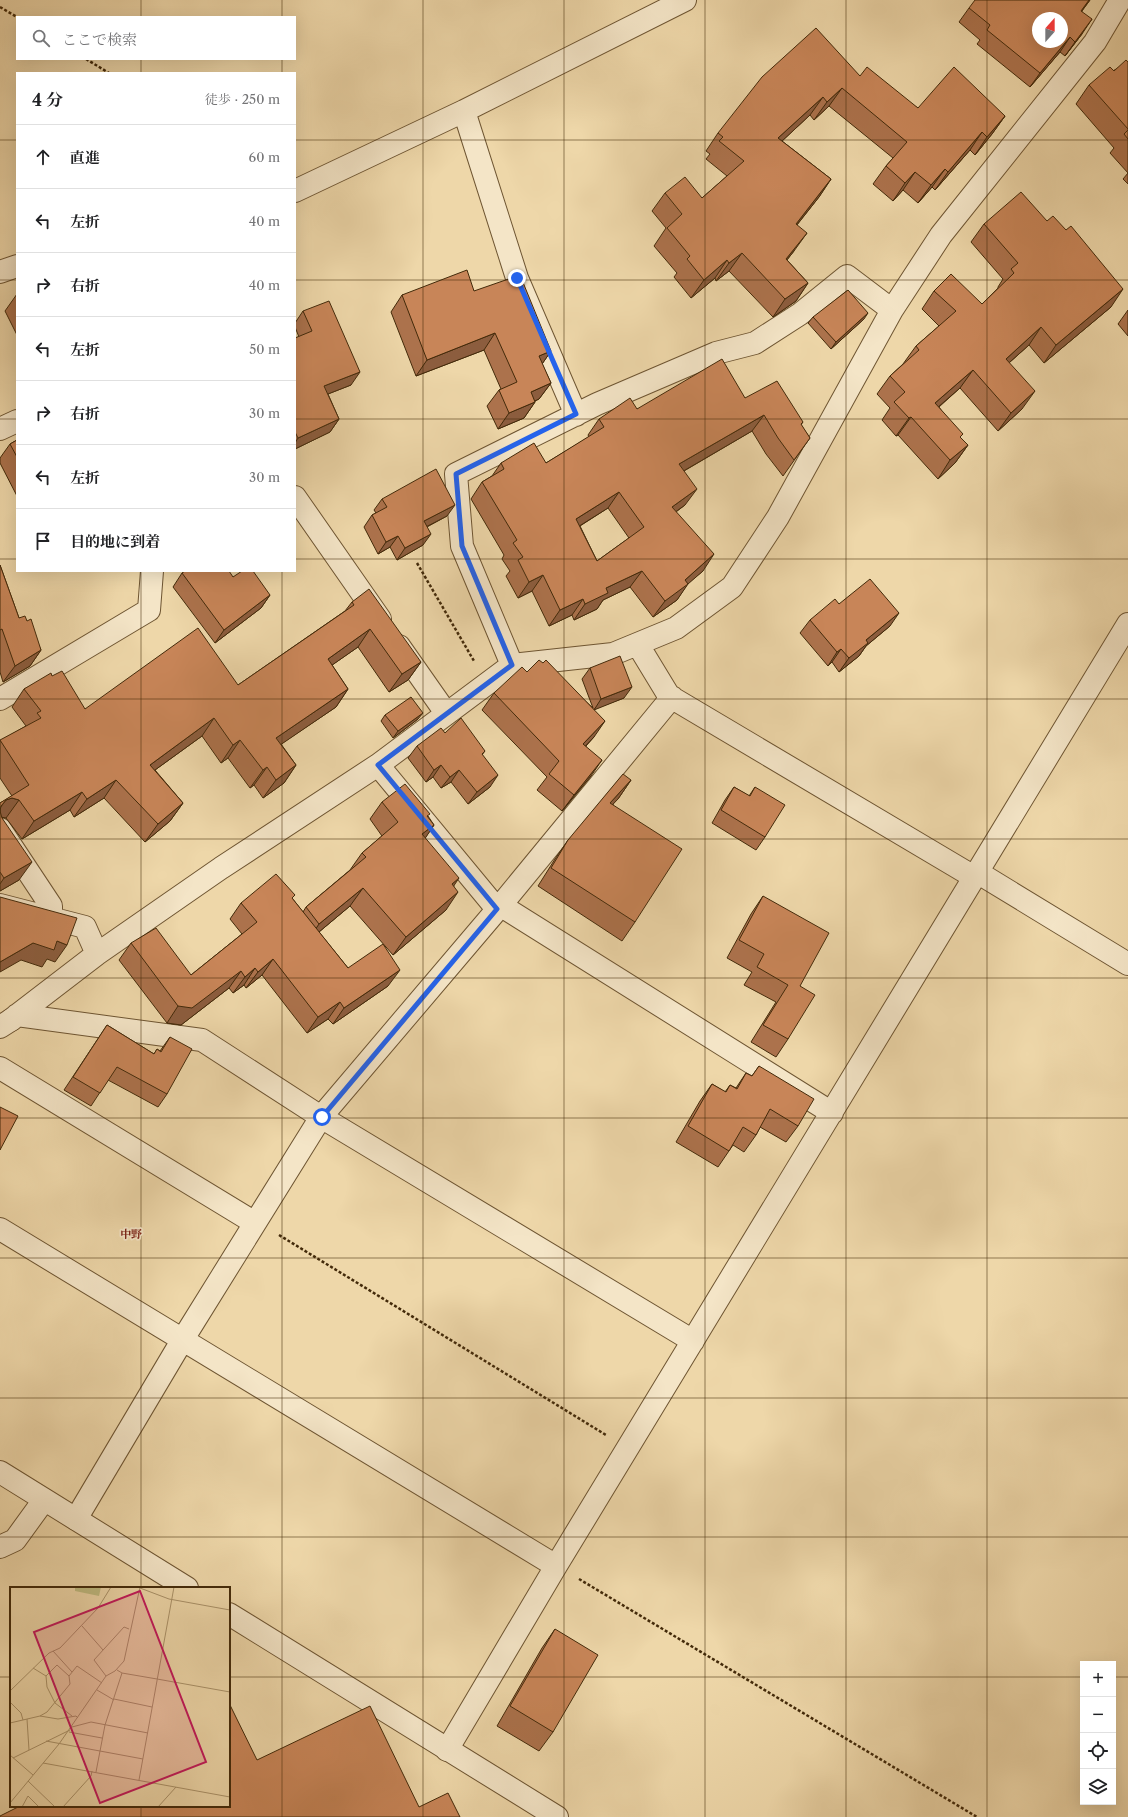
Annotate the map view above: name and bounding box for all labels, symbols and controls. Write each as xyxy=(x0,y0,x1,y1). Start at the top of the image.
north arrow xyxy=(1032,12,1068,48)
search box xyxy=(16,16,296,60)
icon: search xyxy=(30,27,52,49)
text: ここで検索 xyxy=(62,30,137,49)
text: 4 分 xyxy=(32,90,63,110)
text: 徒歩 · 250 m xyxy=(205,91,280,107)
icon: ahead xyxy=(32,146,54,168)
text: 直進 xyxy=(70,148,100,167)
text: 60 m xyxy=(249,149,280,165)
icon: left xyxy=(32,210,54,232)
text: 左折 xyxy=(70,212,100,231)
text: 40 m xyxy=(249,213,280,229)
route end xyxy=(508,269,526,287)
icon: right xyxy=(32,274,54,296)
text: 右折 xyxy=(70,276,100,295)
text: 40 m xyxy=(249,277,280,293)
icon: left xyxy=(32,338,54,360)
text: 左折 xyxy=(70,340,100,359)
text: 50 m xyxy=(249,341,280,357)
icon: right xyxy=(32,402,54,424)
text: 右折 xyxy=(70,404,100,423)
text: 30 m xyxy=(249,405,280,421)
icon: left xyxy=(32,466,54,488)
text: 左折 xyxy=(70,468,100,487)
text: 30 m xyxy=(249,469,280,485)
icon: arrive xyxy=(32,530,54,552)
text: 目的地に到着 xyxy=(70,532,160,551)
route start xyxy=(313,1108,331,1126)
district label: 中野 xyxy=(120,1227,142,1241)
inset map xyxy=(10,1587,230,1807)
map controls xyxy=(1080,1661,1116,1805)
button: + xyxy=(1080,1661,1116,1697)
button: − xyxy=(1080,1697,1116,1733)
button: locate xyxy=(1080,1733,1116,1769)
button: layers xyxy=(1080,1769,1116,1805)

